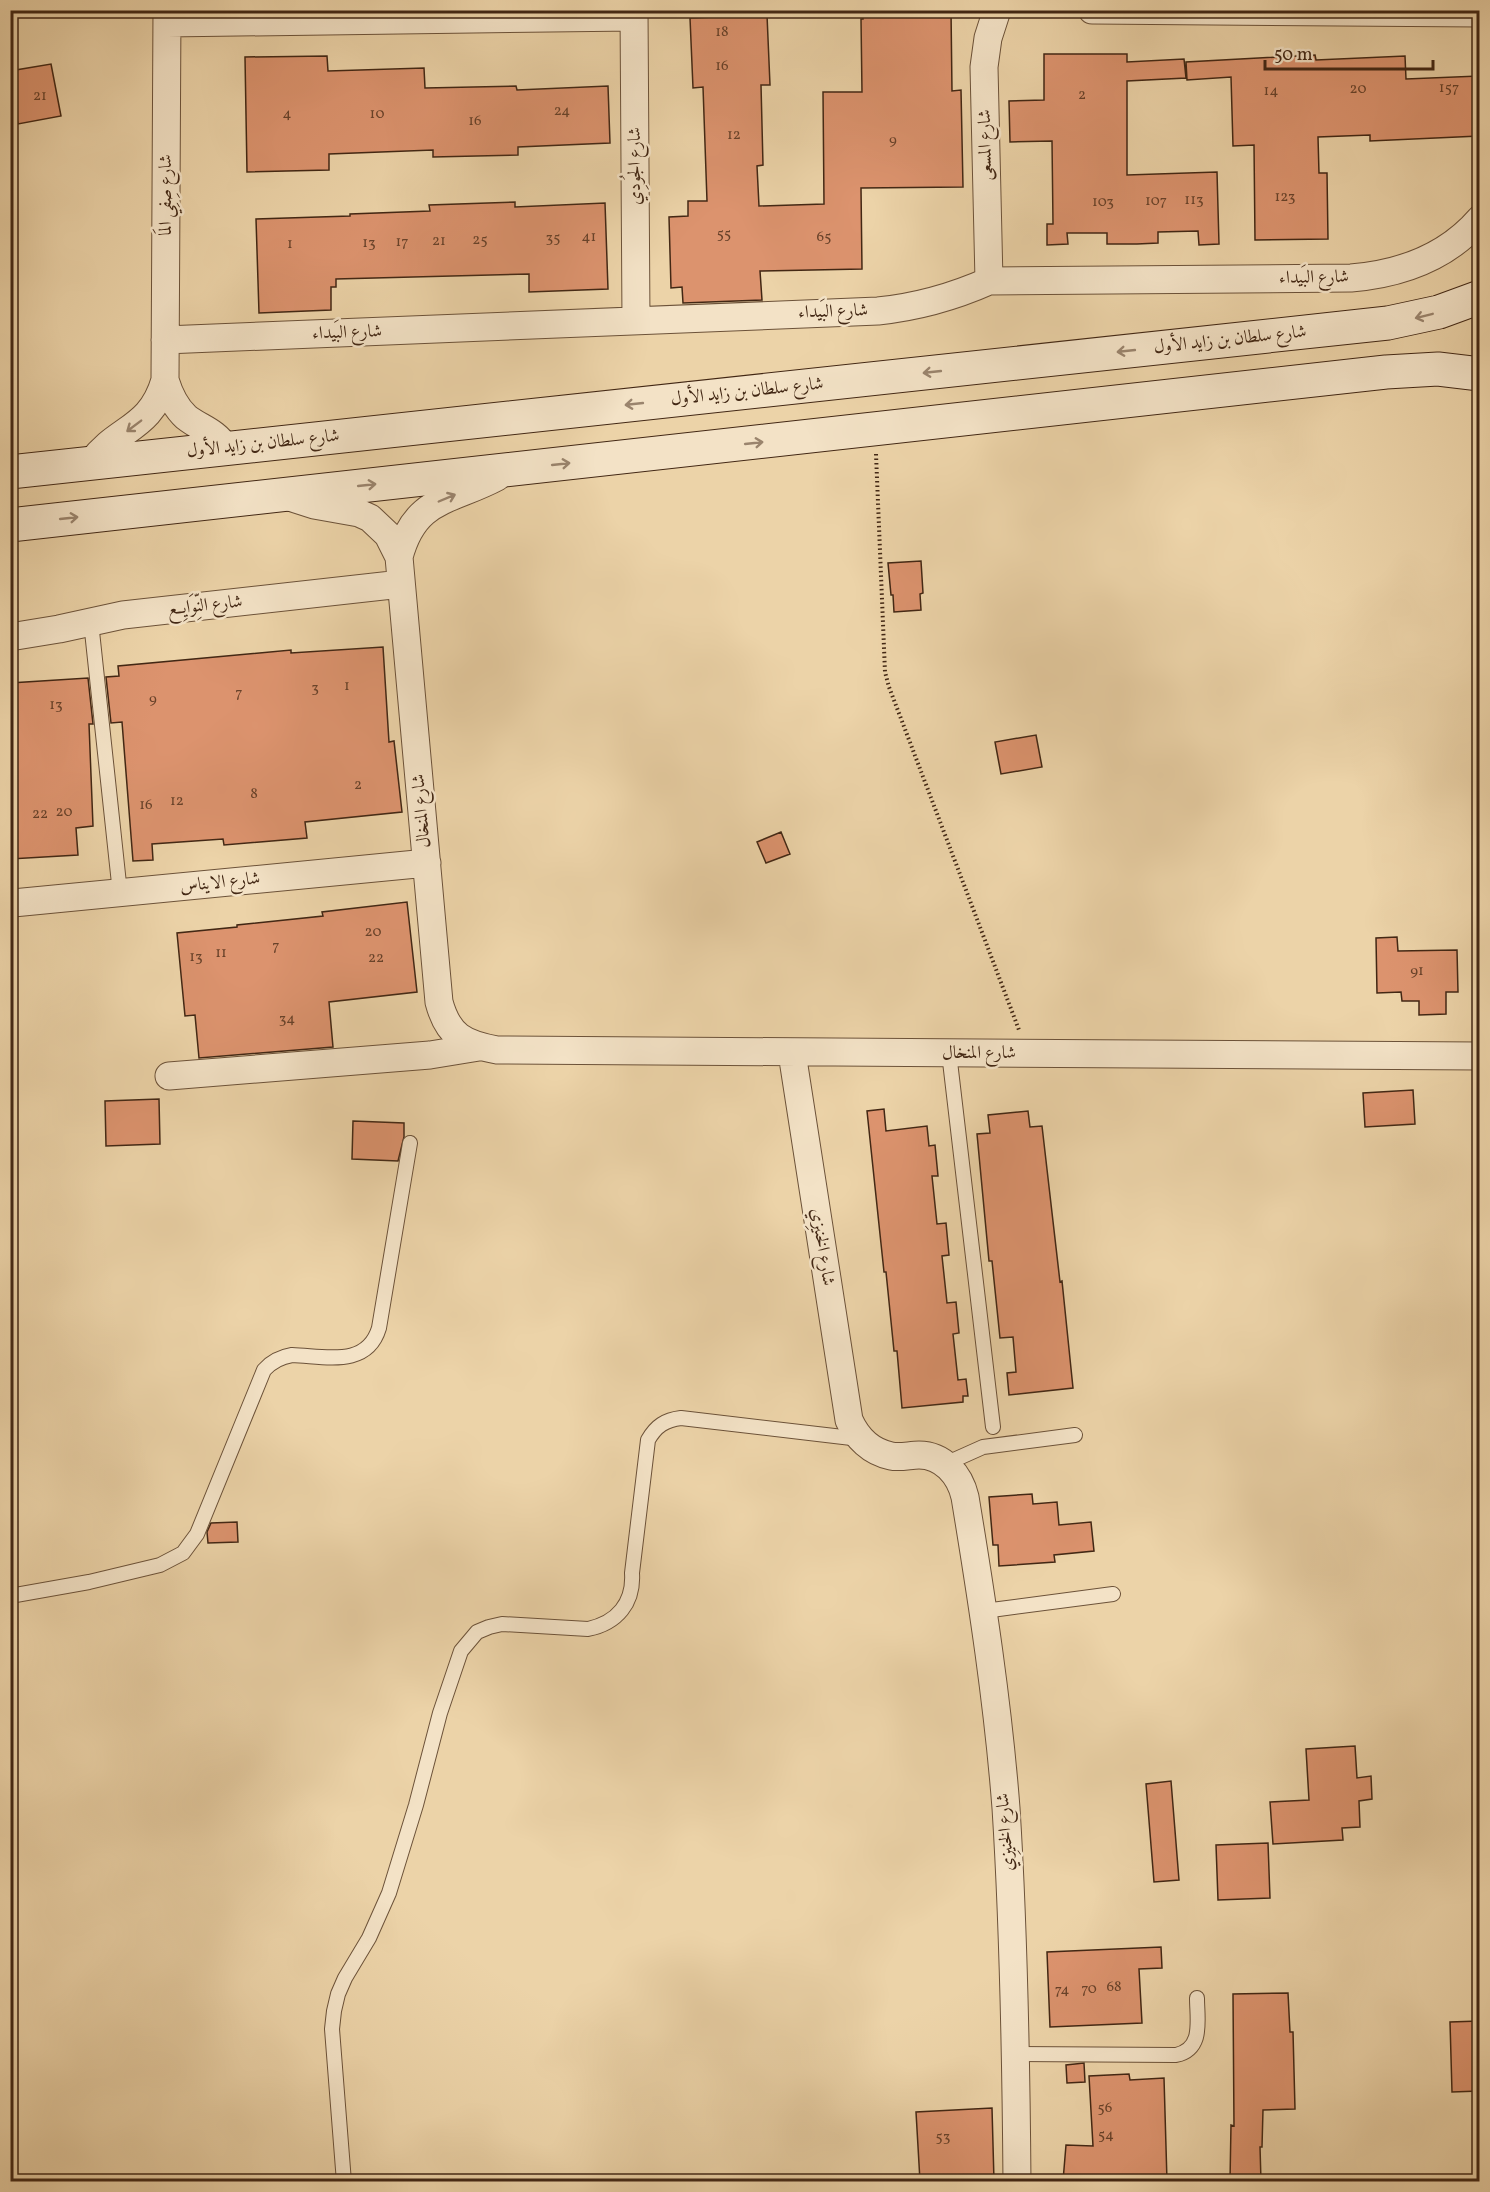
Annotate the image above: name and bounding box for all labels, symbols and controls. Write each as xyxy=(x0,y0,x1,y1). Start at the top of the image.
house number: 18 xyxy=(715,22,729,43)
scale bar xyxy=(1265,33,1433,71)
text: 50 m xyxy=(1274,43,1313,68)
house number: 16 xyxy=(715,56,729,77)
house number: 157 xyxy=(1439,78,1459,99)
house number: 20 xyxy=(1350,79,1366,100)
house number: 14 xyxy=(1264,81,1278,102)
house number: 2 xyxy=(1078,85,1086,106)
house number: 21 xyxy=(33,86,47,107)
house number: 24 xyxy=(554,101,570,122)
house number: 4 xyxy=(283,104,292,125)
house number: 10 xyxy=(370,104,384,125)
street label: شارع المسعى xyxy=(973,109,1000,181)
house number: 16 xyxy=(468,111,482,132)
house number: 12 xyxy=(727,125,741,146)
street label: شارع الجُودِي xyxy=(619,127,649,205)
house number: 9 xyxy=(889,130,897,151)
street label: شارع صِفِي المَا xyxy=(152,154,183,236)
house number: 123 xyxy=(1274,187,1296,208)
house number: 113 xyxy=(1184,190,1204,211)
house number: 107 xyxy=(1145,191,1167,212)
house number: 103 xyxy=(1092,192,1114,213)
house number: 55 xyxy=(717,224,731,245)
house number: 41 xyxy=(582,227,596,248)
house number: 65 xyxy=(817,227,831,248)
house number: 35 xyxy=(546,228,560,249)
house number: 25 xyxy=(472,230,488,251)
house number: 21 xyxy=(432,231,446,252)
house number: 17 xyxy=(395,232,409,253)
house number: 13 xyxy=(362,233,376,254)
house number: 1 xyxy=(287,234,293,255)
street label: شارع البَيداء xyxy=(1279,263,1349,292)
street label: شارع البَيداء xyxy=(798,296,868,327)
one-way arrow xyxy=(1415,311,1434,323)
street label: شارع البَيداء xyxy=(312,317,382,348)
street label: شارع سلطان بن زايد الأول xyxy=(1152,318,1308,361)
one-way arrow xyxy=(1117,346,1137,357)
one-way arrow xyxy=(923,367,943,378)
street label: شارع سلطان بن زايد الأول xyxy=(669,370,825,413)
one-way arrow xyxy=(625,399,645,410)
one-way arrow xyxy=(127,420,143,432)
street label: شارع سلطان بن زايد الأول xyxy=(185,422,341,465)
one-way arrow xyxy=(744,437,764,448)
one-way arrow xyxy=(550,458,570,469)
one-way arrow xyxy=(356,479,376,490)
one-way arrow xyxy=(437,492,456,503)
one-way arrow xyxy=(58,512,78,523)
street label: شارع النِّوَايِع xyxy=(166,588,244,624)
house number: 1 xyxy=(344,676,350,697)
house number: 3 xyxy=(311,678,319,699)
house number: 7 xyxy=(235,683,243,704)
house number: 9 xyxy=(149,689,157,710)
house number: 13 xyxy=(49,695,63,716)
street label: شارع المنخال xyxy=(406,773,439,849)
house number: 2 xyxy=(354,775,362,796)
house number: 8 xyxy=(250,784,258,805)
house number: 12 xyxy=(170,791,184,812)
house number: 16 xyxy=(139,795,153,816)
house number: 20 xyxy=(56,802,72,823)
house number: 22 xyxy=(32,804,48,825)
street label: شارع الايناس xyxy=(179,866,262,901)
house number: 20 xyxy=(365,922,381,943)
house number: 7 xyxy=(272,936,280,957)
house number: 11 xyxy=(215,943,227,964)
house number: 13 xyxy=(189,947,203,968)
house number: 22 xyxy=(368,948,384,969)
house number: 91 xyxy=(1410,961,1424,982)
house number: 34 xyxy=(279,1009,295,1030)
street label: شارع المنخال xyxy=(942,1041,1016,1067)
street label: شارع الخنيزِي xyxy=(803,1206,840,1288)
street label: شارع الخنيزِي xyxy=(991,1792,1022,1872)
house number: 68 xyxy=(1106,1977,1122,1998)
house number: 70 xyxy=(1081,1979,1097,2000)
house number: 74 xyxy=(1055,1980,1069,2001)
house number: 56 xyxy=(1098,2098,1112,2119)
house number: 54 xyxy=(1098,2125,1114,2146)
house number: 53 xyxy=(936,2127,950,2148)

